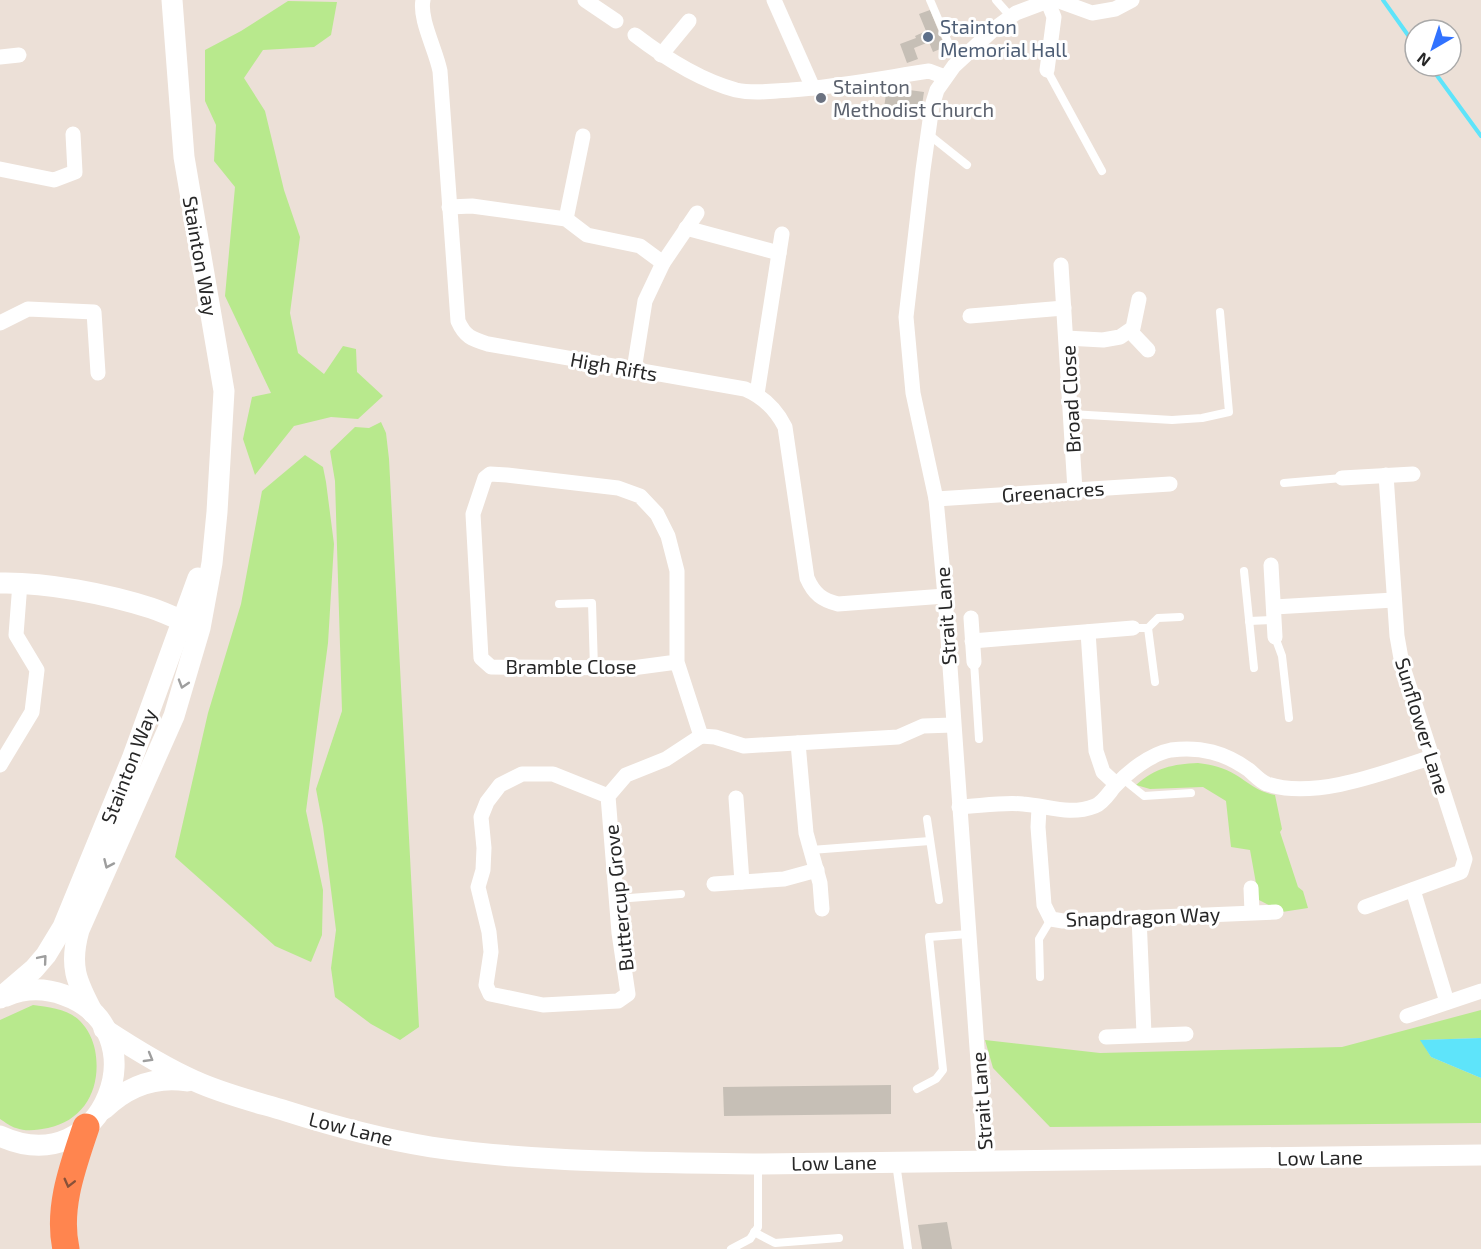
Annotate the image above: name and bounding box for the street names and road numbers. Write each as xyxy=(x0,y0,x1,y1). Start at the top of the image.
street label: Stainton Way xyxy=(179,194,223,318)
street label: Broad Close xyxy=(1055,344,1085,454)
street label: High Rifts xyxy=(568,347,660,385)
street label: Greenacres xyxy=(1001,475,1105,507)
street label: Strait Lane xyxy=(930,566,960,666)
street label: Bramble Close xyxy=(505,654,637,678)
street label: Sunflower Lane xyxy=(1391,655,1455,797)
street label: Stainton Way xyxy=(95,705,161,827)
street label: Buttercup Grove xyxy=(598,823,638,973)
street label: Snapdragon Way xyxy=(1065,901,1221,931)
street label: Strait Lane xyxy=(966,1051,996,1151)
street label: Low Lane xyxy=(307,1106,395,1150)
street label: Low Lane xyxy=(1277,1144,1363,1170)
street label: Low Lane xyxy=(791,1149,877,1175)

